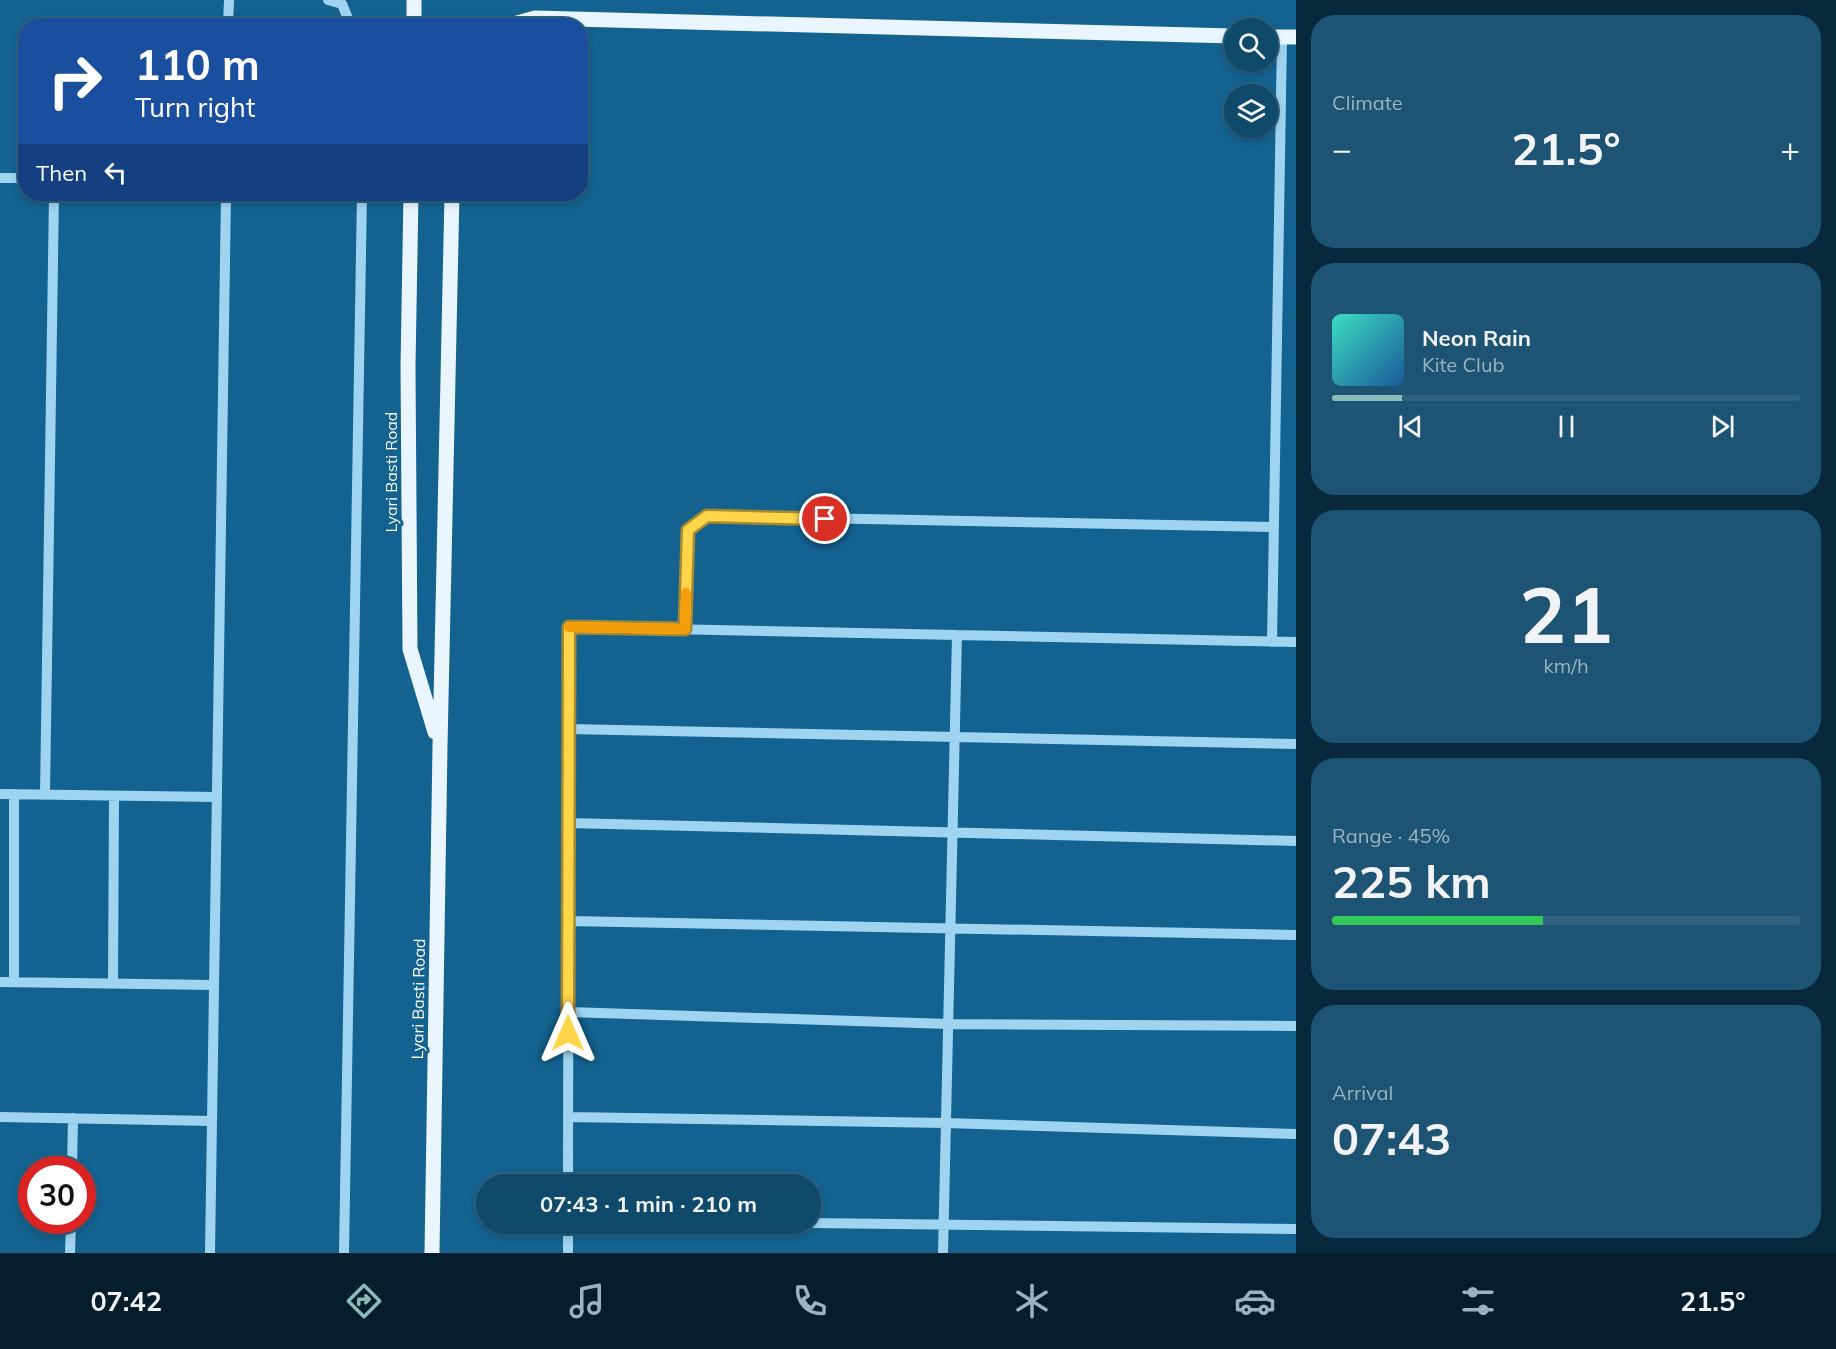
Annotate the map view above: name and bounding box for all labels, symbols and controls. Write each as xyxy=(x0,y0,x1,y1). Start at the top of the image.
map controls xyxy=(1224,18,1278,138)
button: search xyxy=(1224,18,1278,72)
text: 110 m xyxy=(135,38,260,91)
icon: right xyxy=(36,42,114,120)
button: layers xyxy=(1224,84,1278,138)
text: Turn right xyxy=(135,90,255,124)
text: Climate xyxy=(1332,90,1403,115)
text: 21.5° xyxy=(1511,120,1621,176)
text: − xyxy=(1332,128,1352,169)
text: + xyxy=(1780,128,1800,169)
icon: left xyxy=(99,156,132,189)
text: Then xyxy=(36,159,87,187)
text: Neon Rain xyxy=(1422,324,1531,352)
text: Kite Club xyxy=(1422,352,1504,377)
icon: previous xyxy=(1394,410,1427,443)
icon: pause xyxy=(1550,410,1583,443)
icon: next xyxy=(1706,410,1739,443)
street label: Lyari Basti Road xyxy=(381,412,401,532)
pin xyxy=(799,493,850,544)
icon: arrive xyxy=(808,502,841,535)
text: 21 xyxy=(1519,565,1613,663)
text: km/h xyxy=(1543,653,1589,678)
text: Range · 45% xyxy=(1332,823,1450,848)
text: 225 km xyxy=(1332,853,1491,909)
street label: Lyari Basti Road xyxy=(407,938,429,1060)
position arrow xyxy=(536,1001,600,1065)
text: Arrival xyxy=(1332,1080,1393,1105)
text: 07:43 xyxy=(1332,1110,1451,1166)
speed limit sign: 30 xyxy=(18,1156,96,1234)
text: 07:43 · 1 min · 210 m xyxy=(540,1190,757,1218)
icon: directions xyxy=(343,1280,385,1322)
icon: music xyxy=(566,1280,608,1322)
icon: phone xyxy=(789,1280,831,1322)
icon: climate xyxy=(1011,1280,1053,1322)
icon: car xyxy=(1234,1280,1276,1322)
icon: filters xyxy=(1457,1280,1499,1322)
text: 07:42 xyxy=(90,1284,162,1318)
text: 21.5° xyxy=(1680,1284,1745,1318)

